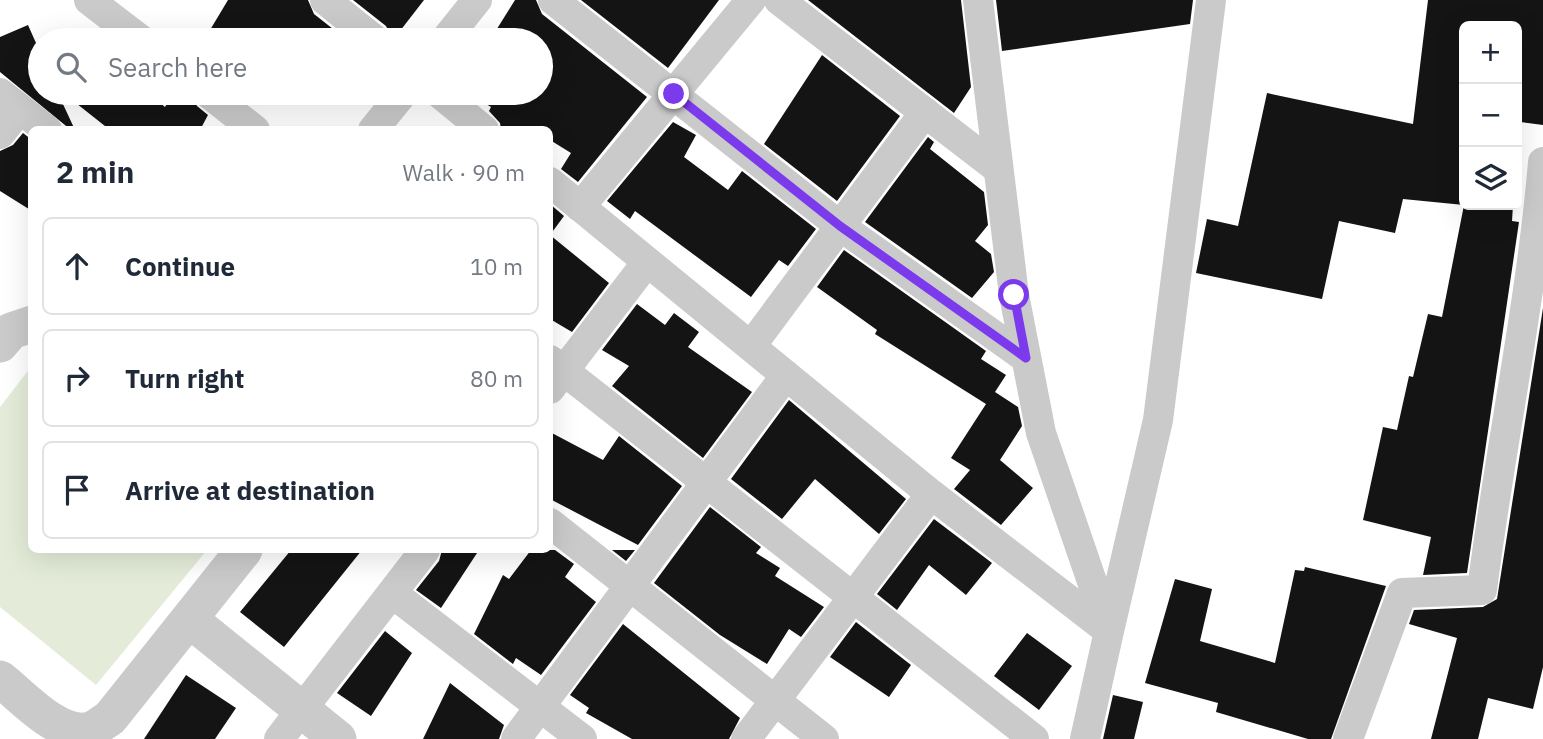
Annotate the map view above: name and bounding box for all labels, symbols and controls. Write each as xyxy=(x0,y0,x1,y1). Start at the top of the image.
map controls xyxy=(1459,21,1522,210)
button: + xyxy=(1459,21,1522,84)
search box xyxy=(28,28,553,105)
icon: search xyxy=(52,48,90,86)
text: Search here xyxy=(108,50,247,84)
route end xyxy=(658,78,689,109)
button: − xyxy=(1459,84,1522,147)
button: layers xyxy=(1459,147,1522,210)
text: 2 min xyxy=(56,152,134,191)
text: Walk · 90 m xyxy=(403,157,525,187)
icon: ahead xyxy=(58,247,96,285)
text: Continue xyxy=(125,249,235,283)
text: 10 m xyxy=(470,251,523,281)
route start xyxy=(998,279,1029,310)
icon: right xyxy=(58,359,96,397)
text: Turn right xyxy=(125,361,244,395)
text: 80 m xyxy=(470,363,523,393)
icon: arrive xyxy=(58,471,96,509)
text: Arrive at destination xyxy=(125,473,375,507)

